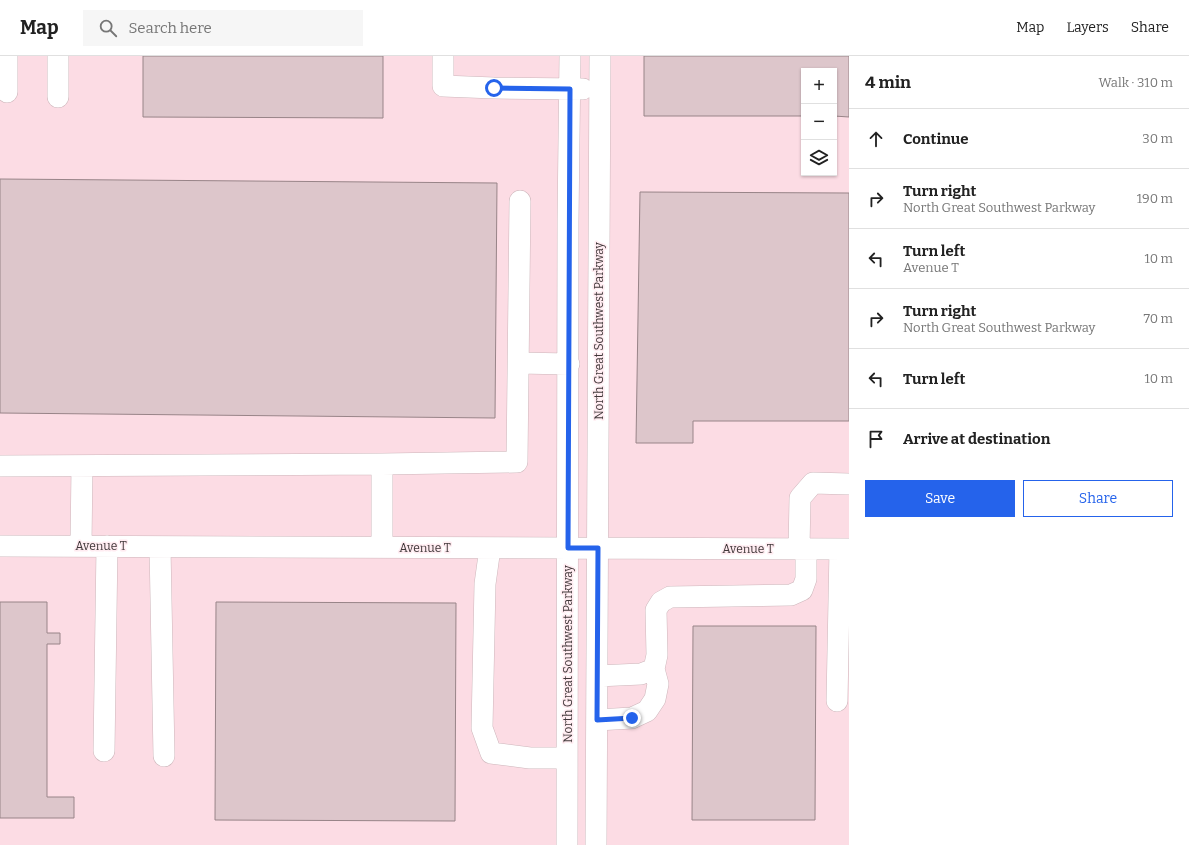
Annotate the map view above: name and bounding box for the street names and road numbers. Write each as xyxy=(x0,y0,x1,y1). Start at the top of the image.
street label: North Great Southwest Parkway xyxy=(592,242,606,420)
street label: Avenue T xyxy=(75,539,127,553)
street label: Avenue T xyxy=(399,541,451,555)
street label: Avenue T xyxy=(722,542,774,556)
street label: North Great Southwest Parkway xyxy=(561,565,575,743)

